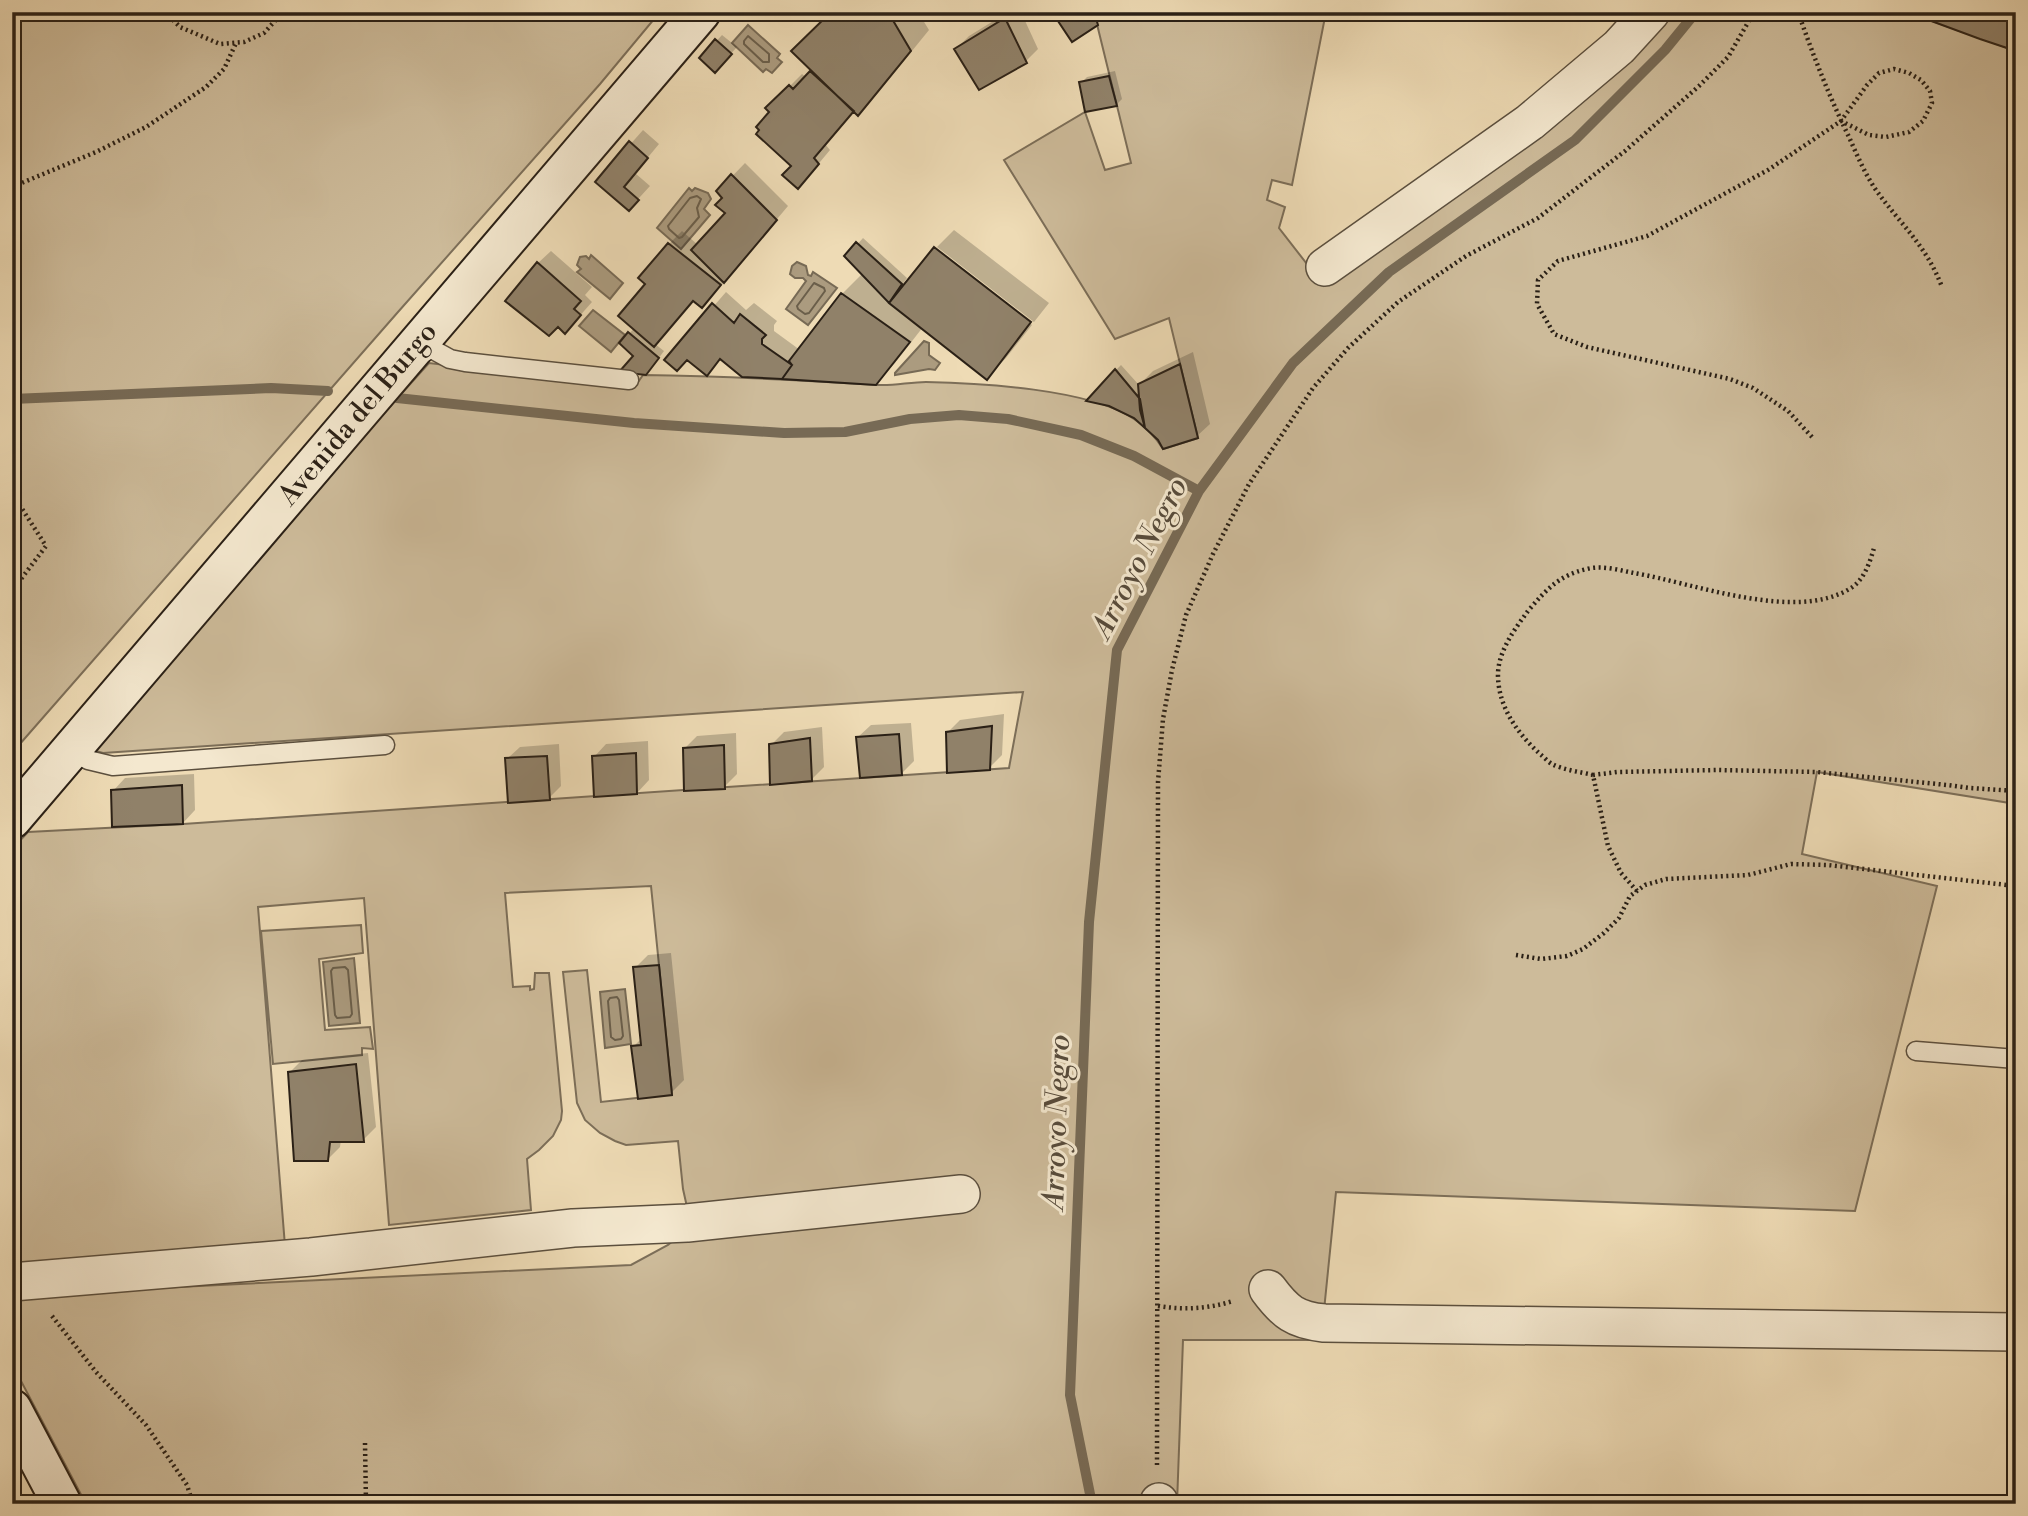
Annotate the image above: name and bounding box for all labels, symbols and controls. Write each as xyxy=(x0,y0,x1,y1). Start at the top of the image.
street label: Avenida del Burgo xyxy=(270,315,445,514)
water label: Arroyo Negro xyxy=(1082,471,1197,647)
water label: Arroyo Negro xyxy=(1035,1034,1079,1213)

